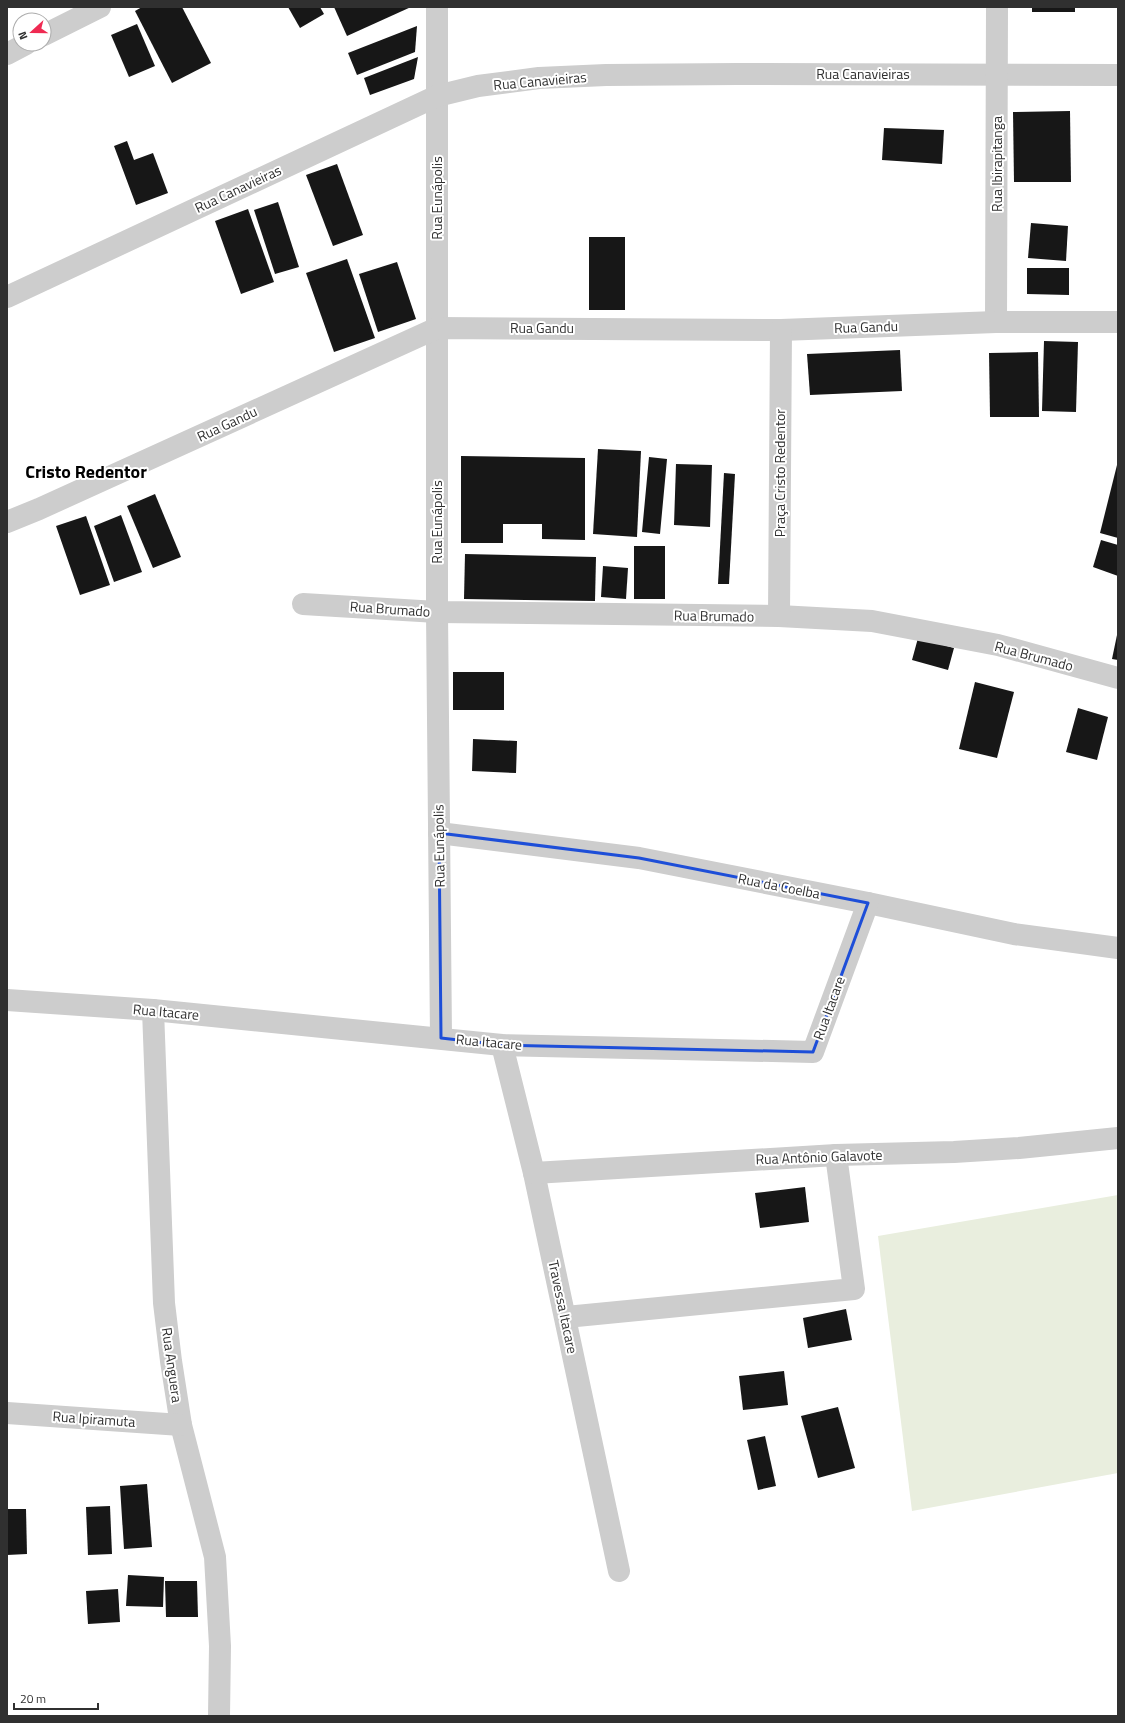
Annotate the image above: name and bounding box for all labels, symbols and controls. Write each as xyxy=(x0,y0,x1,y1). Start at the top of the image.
north arrow xyxy=(12,12,52,52)
text: N xyxy=(14,29,31,42)
street label: Rua Canavieiras xyxy=(816,63,910,84)
street label: Rua Canavieiras xyxy=(492,66,587,95)
street label: Rua Ibirapitanga xyxy=(986,116,1007,212)
street label: Rua Eunápolis xyxy=(426,156,447,240)
street label: Rua Canavieiras xyxy=(191,159,285,218)
street label: Rua Gandu xyxy=(834,315,898,338)
street label: Rua Gandu xyxy=(510,317,574,338)
street label: Rua Gandu xyxy=(193,400,260,447)
street label: Praça Cristo Redentor xyxy=(769,409,790,537)
district label: Cristo Redentor xyxy=(25,458,147,485)
street label: Rua Eunápolis xyxy=(426,480,447,564)
street label: Rua Brumado xyxy=(349,595,431,622)
street label: Rua Brumado xyxy=(674,604,754,627)
street label: Rua Brumado xyxy=(993,635,1076,676)
street label: Rua Eunápolis xyxy=(427,804,450,888)
street label: Rua da Coelba xyxy=(736,867,822,904)
street label: Rua Itacare xyxy=(807,973,850,1043)
street label: Rua Itacare xyxy=(132,998,200,1025)
street label: Rua Itacare xyxy=(455,1028,523,1055)
street label: Rua Antônio Galavote xyxy=(755,1144,883,1169)
street label: Travessa Itacare xyxy=(543,1258,584,1356)
street label: Rua Anguera xyxy=(157,1326,188,1404)
street label: Rua Ipiramuta xyxy=(52,1405,136,1432)
scale bar xyxy=(14,1685,98,1711)
text: 20 m xyxy=(20,1689,46,1708)

